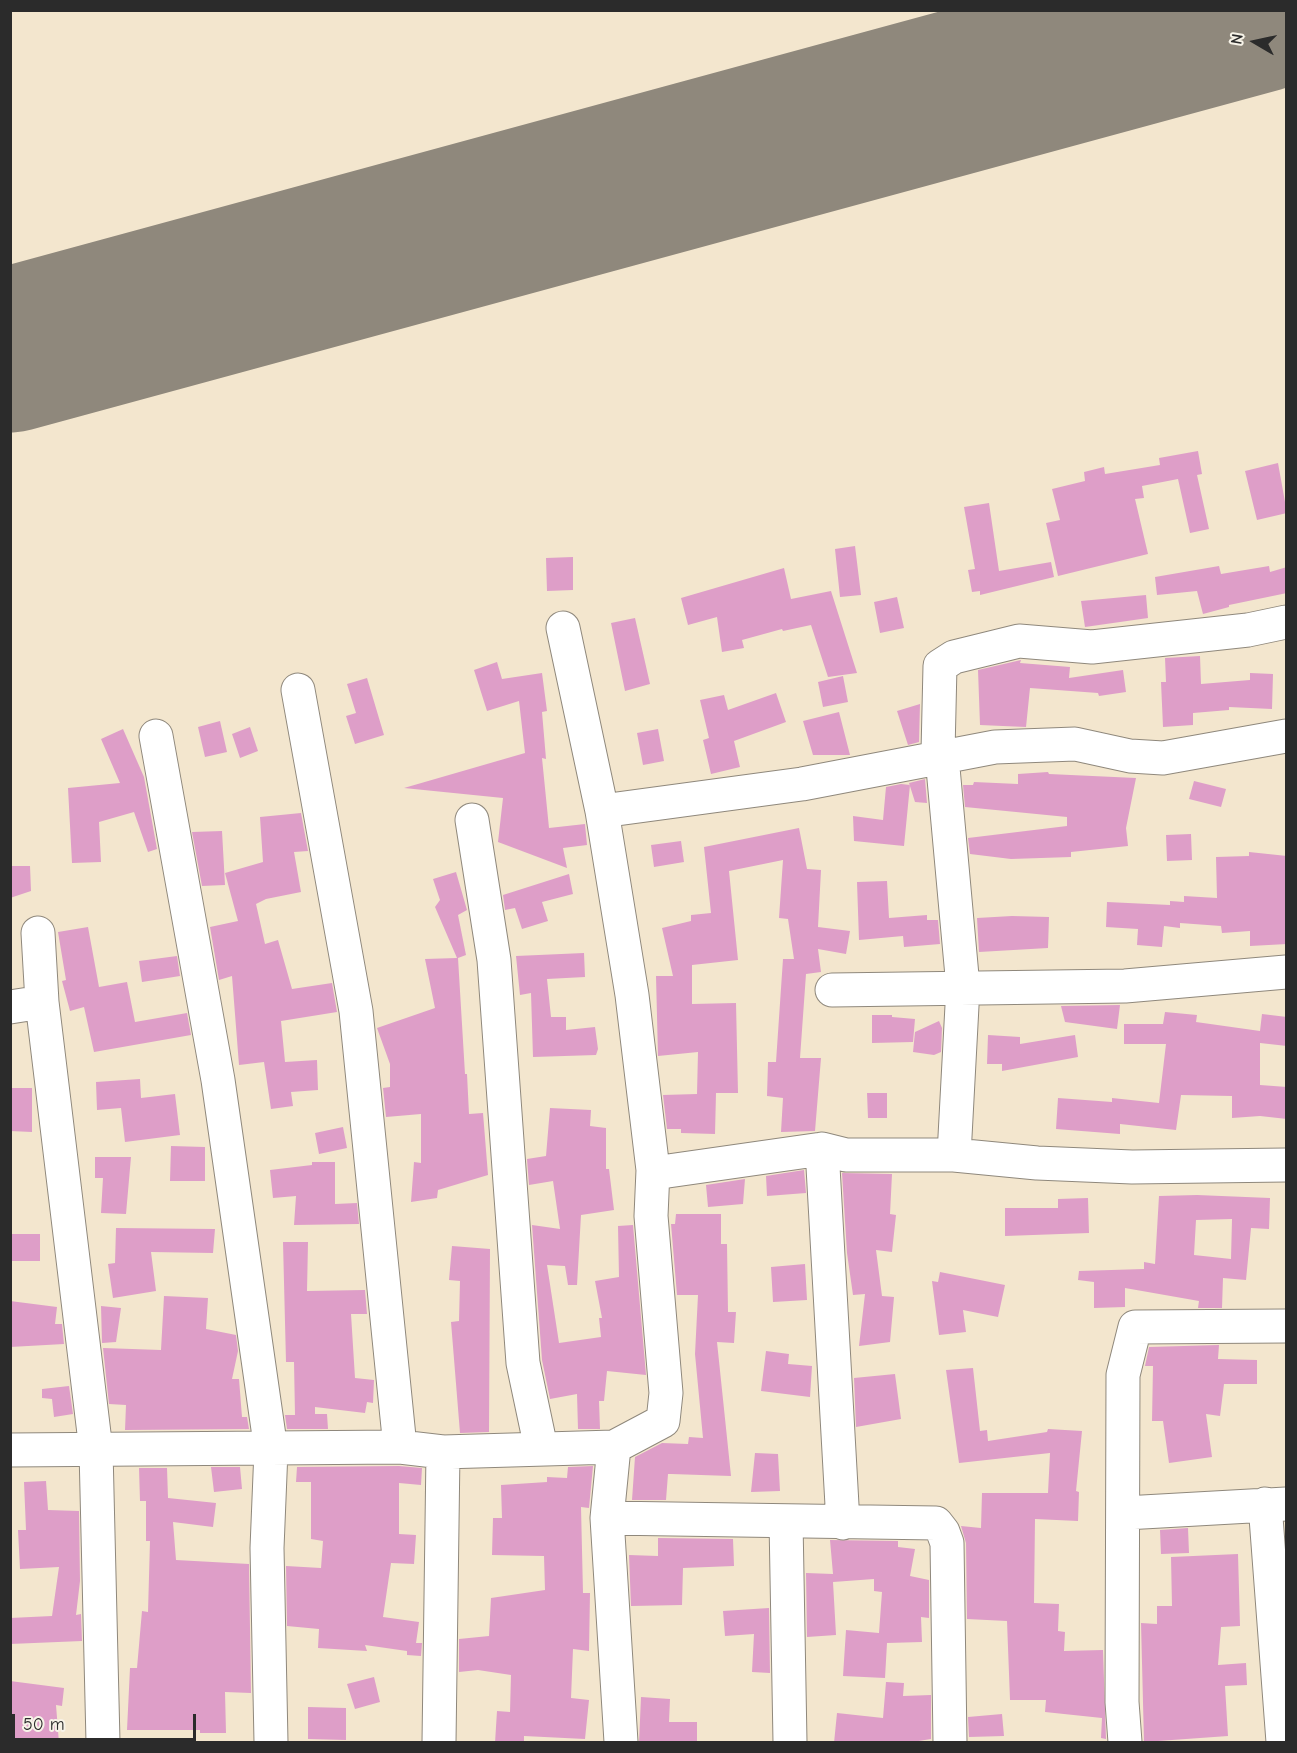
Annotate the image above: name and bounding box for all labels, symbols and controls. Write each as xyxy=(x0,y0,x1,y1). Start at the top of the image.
north arrow xyxy=(1225,12,1285,72)
text: N xyxy=(1228,33,1247,46)
scale bar xyxy=(15,1702,200,1740)
text: 50 m xyxy=(23,1714,65,1735)

